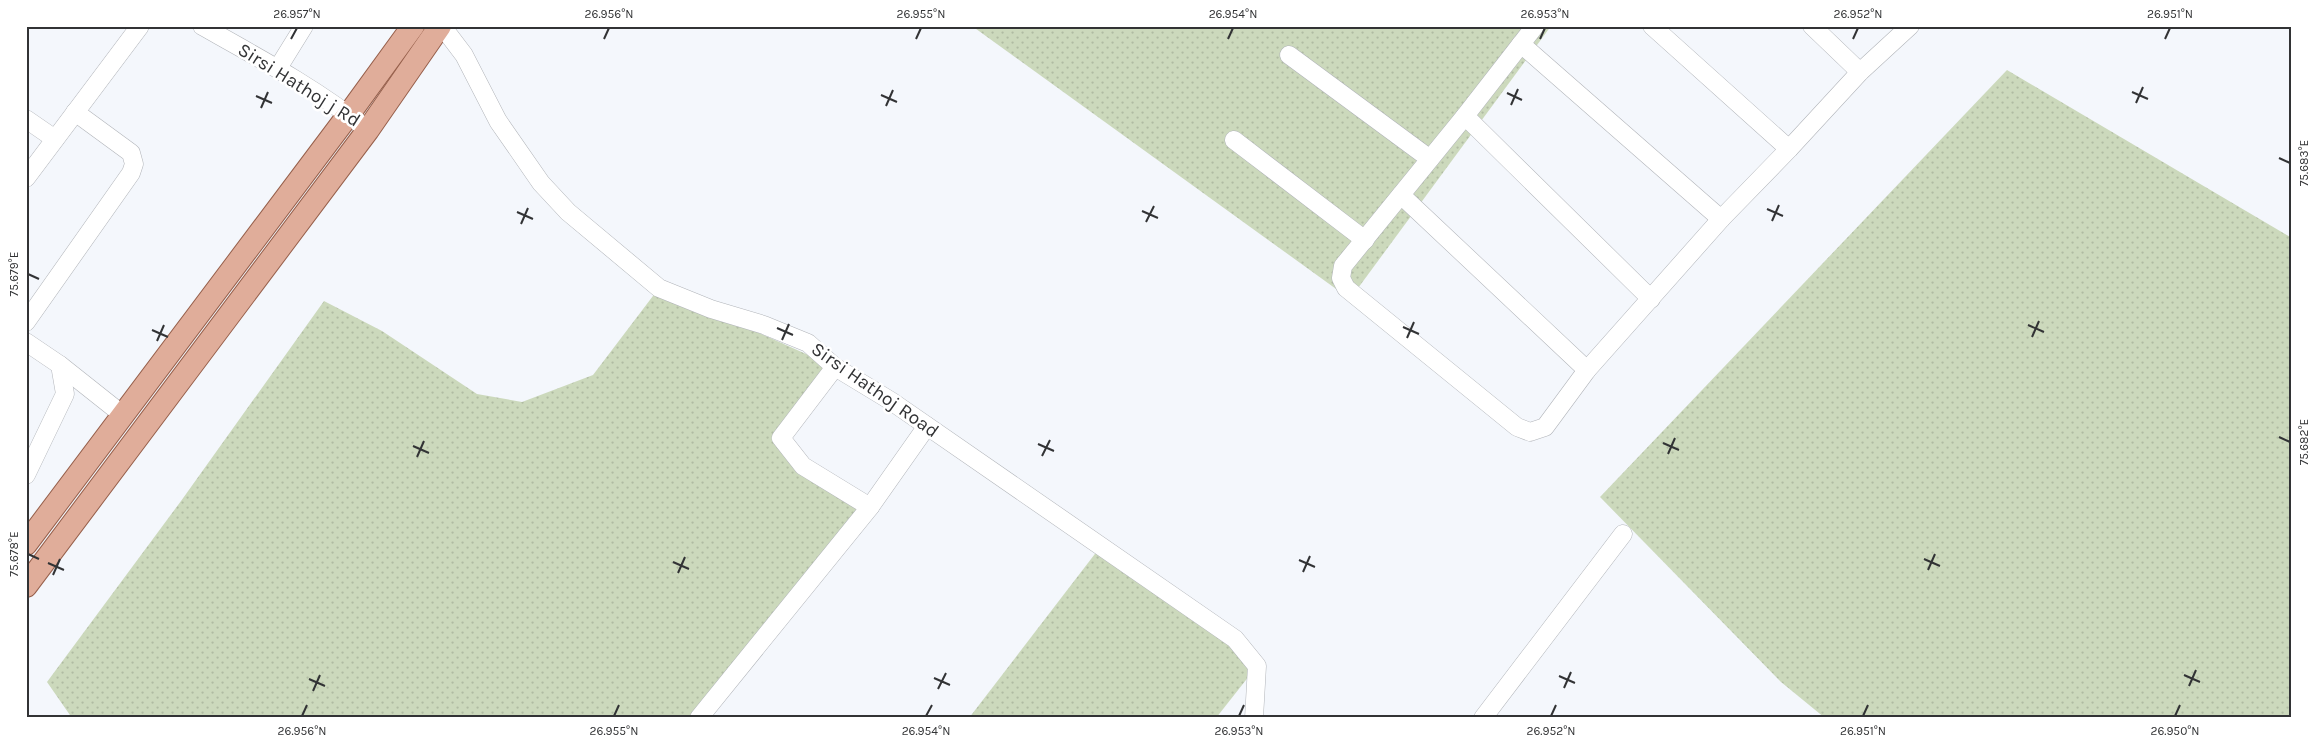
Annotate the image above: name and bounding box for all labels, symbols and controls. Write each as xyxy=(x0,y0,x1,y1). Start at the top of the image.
text: 26.957°N xyxy=(273,7,321,21)
text: 26.956°N xyxy=(585,7,633,21)
text: 26.955°N xyxy=(897,7,945,21)
text: 26.954°N xyxy=(1209,7,1257,21)
text: 26.953°N xyxy=(1520,7,1570,21)
text: 26.952°N xyxy=(1834,7,1882,21)
text: 26.951°N xyxy=(2147,7,2193,21)
street label: Sirsi Hathoj j Rd xyxy=(234,39,364,131)
text: 75.683°E xyxy=(2297,140,2311,186)
text: 75.679°E xyxy=(7,252,21,296)
street label: Sirsi Hathoj Road xyxy=(807,338,943,442)
text: 75.682°E xyxy=(2297,419,2311,465)
text: 75.678°E xyxy=(7,531,21,577)
text: 26.956°N xyxy=(278,724,326,738)
text: 26.955°N xyxy=(590,724,638,738)
text: 26.954°N xyxy=(902,724,950,738)
text: 26.953°N xyxy=(1214,724,1264,738)
text: 26.952°N xyxy=(1527,724,1575,738)
text: 26.951°N xyxy=(1840,724,1886,738)
text: 26.950°N xyxy=(2150,724,2200,738)

